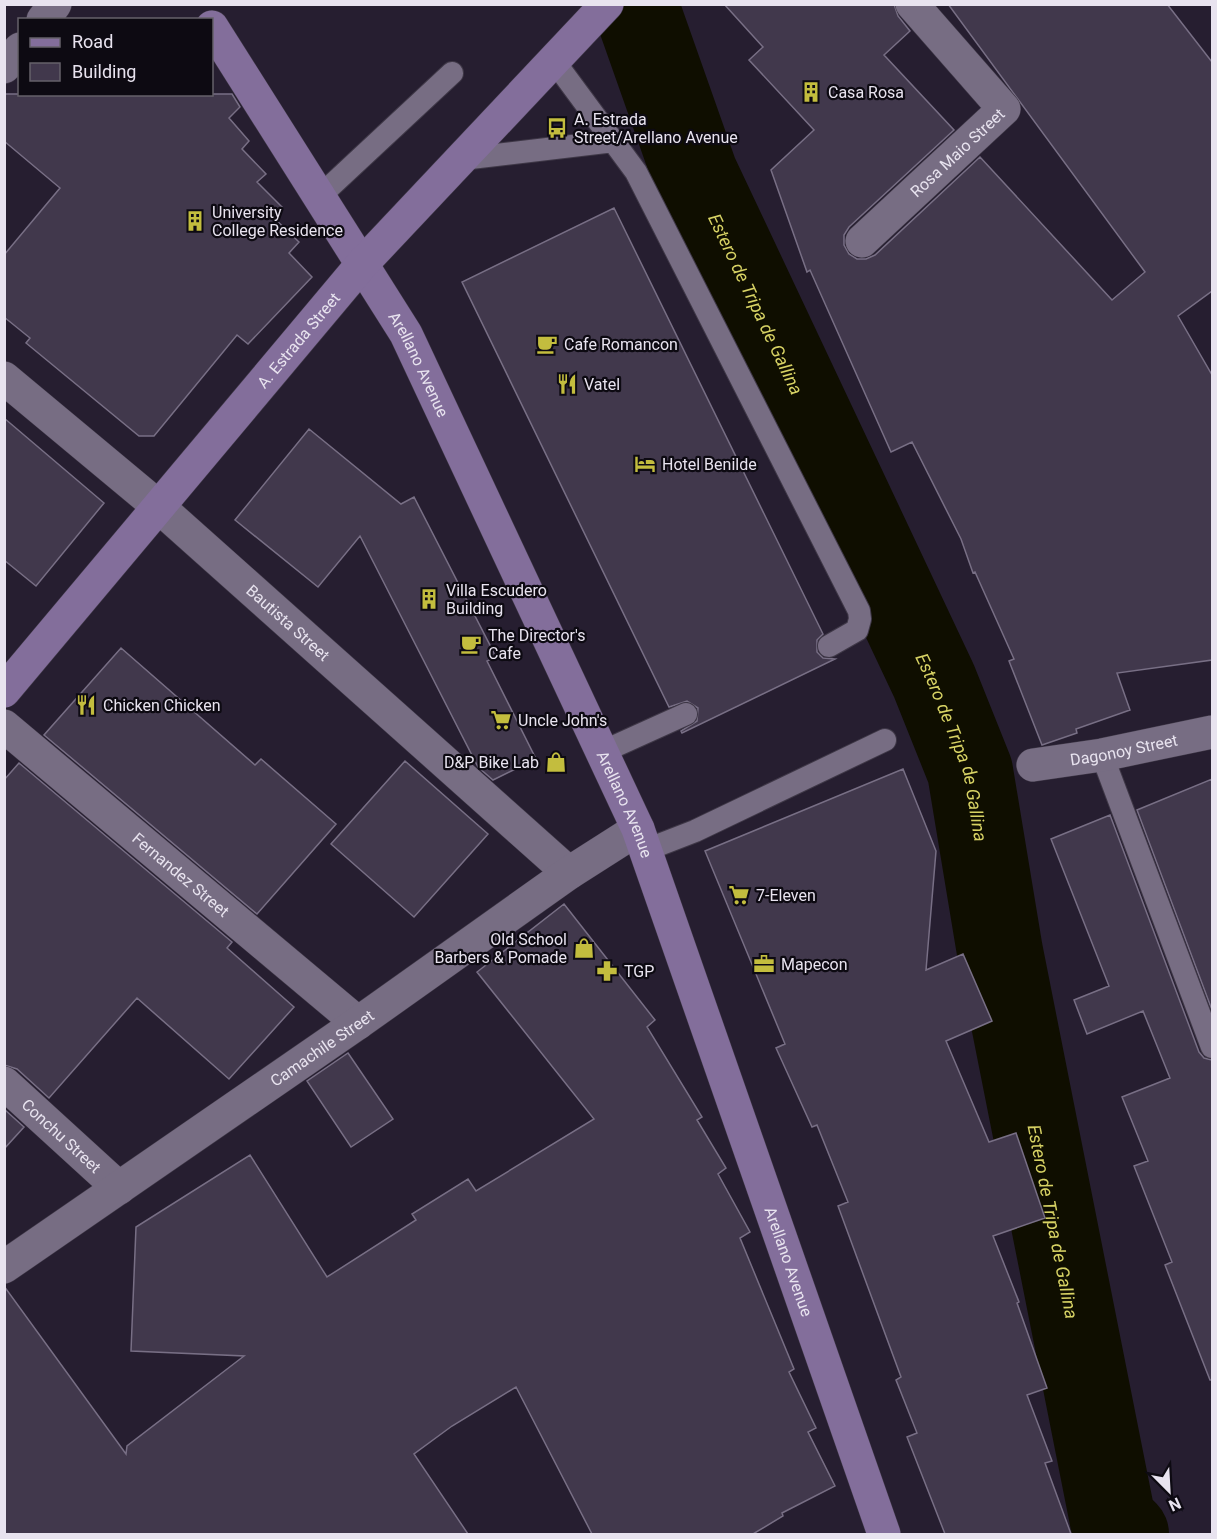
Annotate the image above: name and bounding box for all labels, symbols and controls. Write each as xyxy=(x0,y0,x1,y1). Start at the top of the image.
legend xyxy=(18,18,213,96)
text: Road xyxy=(72,31,113,52)
text: Building xyxy=(72,61,136,82)
building icon: Casa Rosa xyxy=(799,80,823,104)
place label: Casa Rosa xyxy=(828,83,904,102)
street label: Rosa Maio Street xyxy=(906,104,1008,201)
place label: A. Estrada Street/Arellano Avenue xyxy=(574,110,738,147)
bus stop icon: A. Estrada Street/Arellano Avenue xyxy=(545,116,569,140)
place label: University College Residence xyxy=(212,203,343,240)
building icon: University College Residence xyxy=(183,209,207,233)
water label: Estero de Tripa de Gallina xyxy=(705,210,808,398)
street label: A. Estrada Street xyxy=(253,288,344,392)
street label: Arellano Avenue xyxy=(385,308,453,420)
cafe icon: Cafe Romancon xyxy=(535,332,559,356)
place label: Cafe Romancon xyxy=(564,335,678,354)
restaurant icon: Vatel xyxy=(555,372,579,396)
place label: Vatel xyxy=(584,375,620,394)
hotel icon: Hotel Benilde xyxy=(633,452,657,476)
place label: Hotel Benilde xyxy=(662,455,757,474)
street label: Bautista Street xyxy=(243,580,334,665)
place label: Villa Escudero Building xyxy=(446,581,547,618)
building icon: Villa Escudero Building xyxy=(417,587,441,611)
place label: The Director's Cafe xyxy=(488,626,586,663)
cafe icon: The Director's Cafe xyxy=(459,632,483,656)
water label: Estero de Tripa de Gallina xyxy=(912,650,992,843)
restaurant icon: Chicken Chicken xyxy=(74,693,98,717)
place label: Chicken Chicken xyxy=(103,696,221,715)
supermarket icon: Uncle John's xyxy=(489,708,513,732)
place label: Uncle John's xyxy=(518,711,607,730)
street label: Dagonoy Street xyxy=(1069,730,1179,769)
street label: Arellano Avenue xyxy=(593,748,657,860)
shop icon: D&P Bike Lab xyxy=(544,750,568,774)
place label: D&P Bike Lab xyxy=(444,753,539,772)
street label: Fernandez Street xyxy=(129,828,233,921)
supermarket icon: 7-Eleven xyxy=(727,883,751,907)
place label: 7-Eleven xyxy=(756,886,816,905)
place label: Old School Barbers & Pomade xyxy=(435,930,567,967)
shop icon: Old School Barbers & Pomade xyxy=(572,936,596,960)
office icon: Mapecon xyxy=(752,952,776,976)
place label: Mapecon xyxy=(781,955,847,974)
pharmacy icon: TGP xyxy=(595,959,619,983)
place label: TGP xyxy=(624,962,654,981)
street label: Camachile Street xyxy=(266,1006,377,1090)
street label: Conchu Street xyxy=(18,1095,105,1177)
water label: Estero de Tripa de Gallina xyxy=(1024,1122,1083,1321)
street label: Arellano Avenue xyxy=(761,1204,817,1319)
north arrow xyxy=(1139,1461,1199,1521)
text: N xyxy=(1166,1493,1184,1515)

